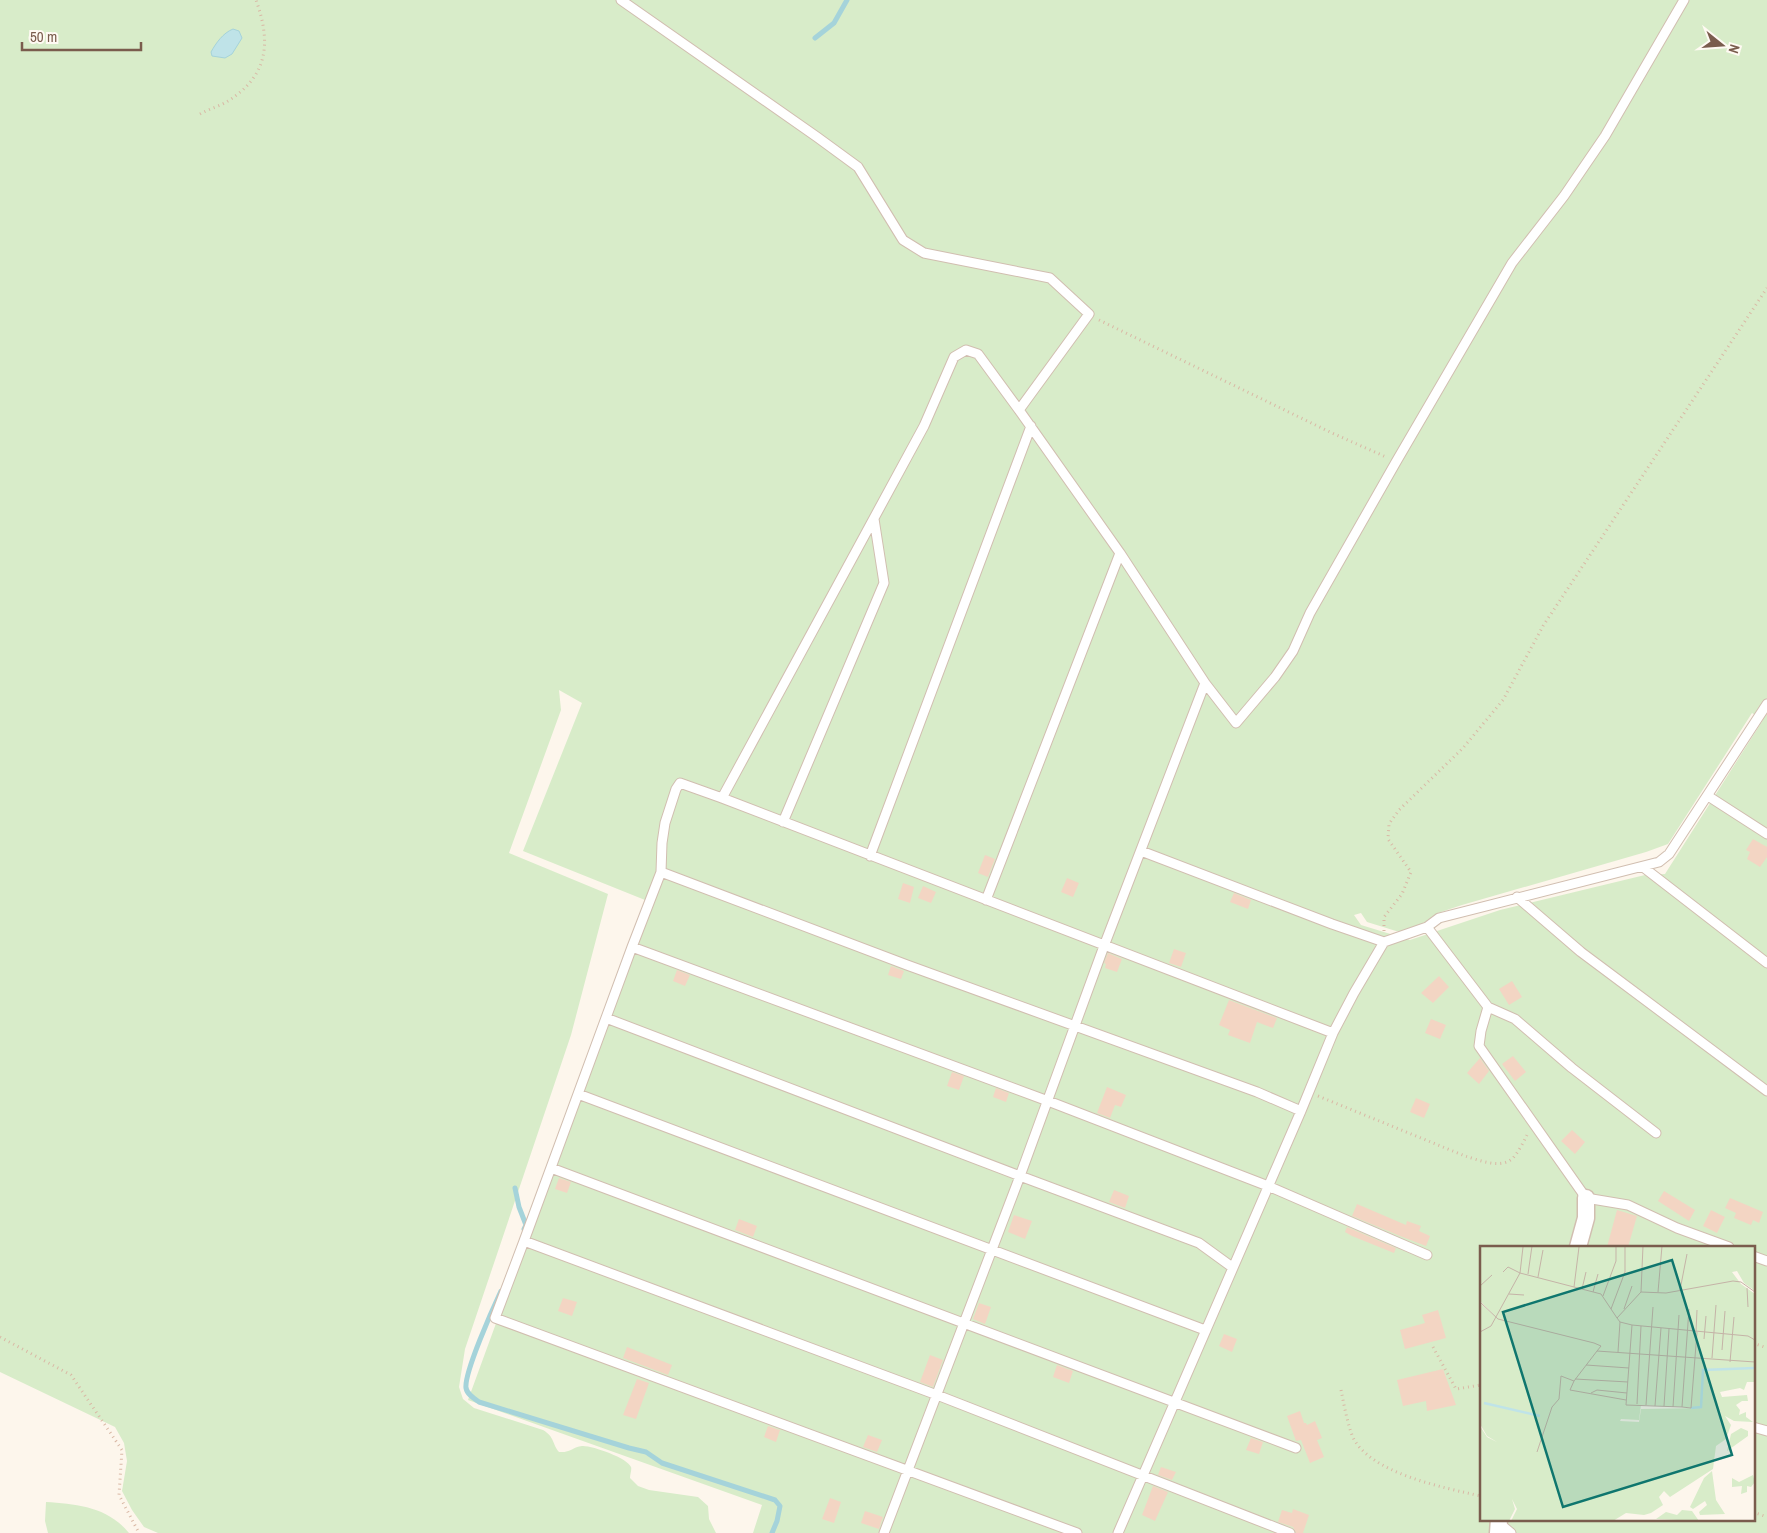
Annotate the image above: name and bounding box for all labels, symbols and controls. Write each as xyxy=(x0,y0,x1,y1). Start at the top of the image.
scale bar xyxy=(22,20,141,52)
north arrow xyxy=(1697,20,1747,70)
text: 50 m xyxy=(30,26,57,47)
text: N xyxy=(1725,42,1744,55)
inset map xyxy=(1480,1246,1754,1520)

